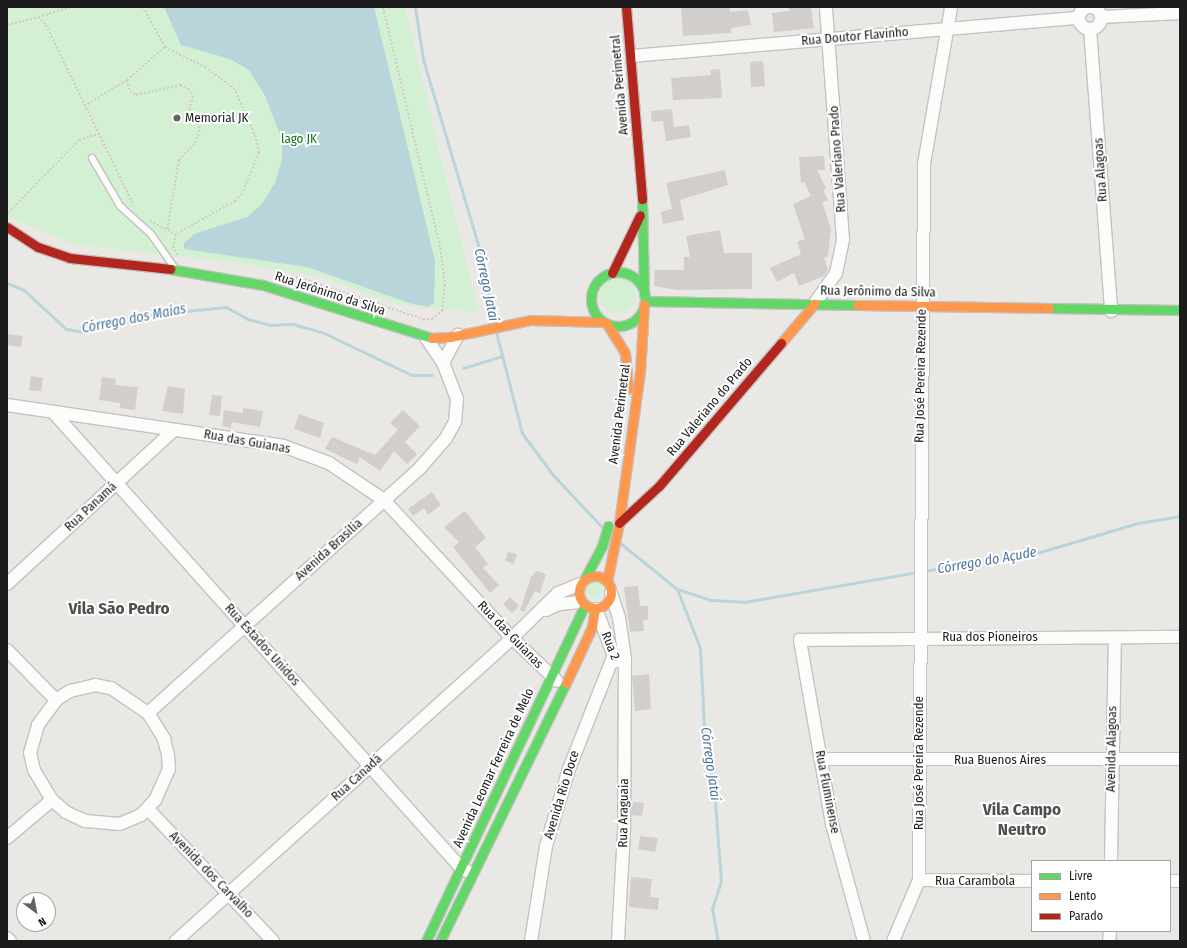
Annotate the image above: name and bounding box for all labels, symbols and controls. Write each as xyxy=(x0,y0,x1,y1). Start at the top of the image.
street label: Rua Doutor Flavinho xyxy=(801,25,909,49)
street label: Avenida Perimetral xyxy=(608,34,632,136)
street label: Rua Valeriano Prado xyxy=(826,105,850,213)
place label: Memorial JK xyxy=(185,110,248,126)
marker: Memorial JK xyxy=(172,113,182,123)
park label: lago JK xyxy=(281,131,317,147)
street label: Rua Alagoas xyxy=(1091,137,1111,203)
water label: Córrego Jataí xyxy=(470,247,502,323)
street label: Rua Jerônimo da Silva xyxy=(273,269,387,319)
street label: Rua Jerônimo da Silva xyxy=(820,283,936,301)
water label: Córrego dos Maias xyxy=(81,301,187,337)
street label: Rua José Pereira Rezende xyxy=(912,309,930,443)
street label: Rua Valeriano do Prado xyxy=(664,354,756,460)
street label: Avenida Perimetral xyxy=(606,363,634,465)
street label: Rua das Guianas xyxy=(202,427,292,457)
street label: Rua Panamá xyxy=(62,479,120,535)
street label: Avenida Brasília xyxy=(292,516,366,584)
water label: Córrego do Açude xyxy=(936,544,1038,578)
street label: Rua das Guianas xyxy=(474,598,546,672)
district label: Vila São Pedro xyxy=(68,599,170,619)
street label: Rua Estados Unidos xyxy=(221,601,303,689)
street label: Rua dos Pioneiros xyxy=(942,629,1038,645)
street label: Rua 2 xyxy=(597,630,623,662)
street label: Avenida Leomar Ferreira de Melo xyxy=(450,686,538,850)
street label: Rua José Pereira Rezende xyxy=(911,696,927,830)
street label: Avenida Alagoas xyxy=(1103,706,1121,792)
water label: Córrego Jataí xyxy=(697,726,723,802)
street label: Avenida Rio Doce xyxy=(541,749,583,841)
street label: Rua Fluminense xyxy=(811,749,843,835)
street label: Rua Canadá xyxy=(328,751,386,805)
street label: Rua Buenos Aires xyxy=(954,752,1046,768)
street label: Rua Araguaia xyxy=(616,778,632,848)
district label: Vila Campo Neutro xyxy=(983,800,1061,840)
street label: Avenida dos Carvalho xyxy=(166,828,256,922)
legend xyxy=(1031,860,1171,932)
text: Livre xyxy=(1069,869,1092,883)
street label: Rua Carambola xyxy=(935,873,1015,889)
text: Lento xyxy=(1069,889,1096,903)
north arrow xyxy=(16,892,56,932)
text: Parado xyxy=(1069,909,1103,923)
text: N xyxy=(36,914,48,929)

